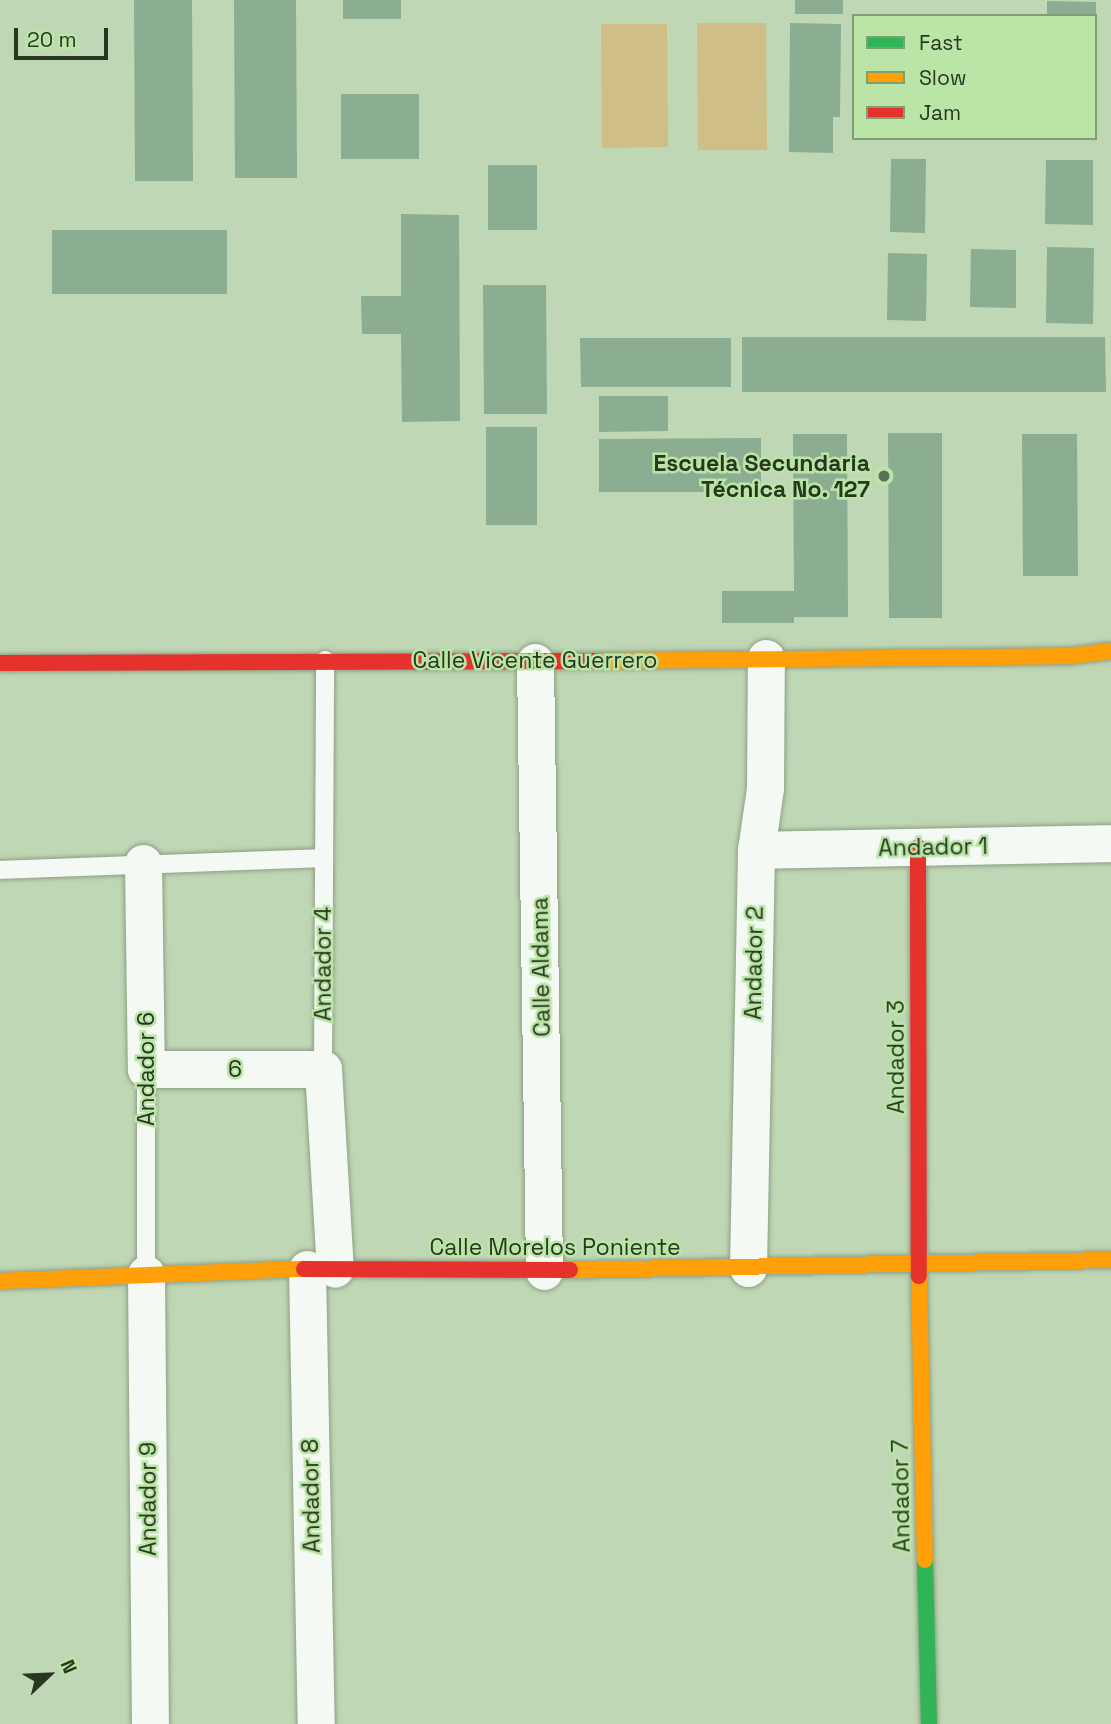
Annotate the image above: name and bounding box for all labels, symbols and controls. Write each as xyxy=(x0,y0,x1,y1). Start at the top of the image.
scale bar xyxy=(18,14,112,58)
legend xyxy=(852,14,1097,140)
text: 20 m xyxy=(27,26,77,53)
text: Fast xyxy=(919,29,963,56)
text: Slow xyxy=(919,64,967,91)
text: Jam xyxy=(919,99,961,126)
place label: Escuela Secundaria Técnica No. 127 xyxy=(654,449,870,503)
marker: Escuela Secundaria Técnica No. 127 xyxy=(876,468,892,484)
street label: Calle Vicente Guerrero xyxy=(412,646,658,674)
street label: Andador 1 xyxy=(878,832,988,862)
street label: Calle Aldama xyxy=(526,897,556,1037)
street label: Andador 2 xyxy=(739,906,769,1020)
street label: Andador 4 xyxy=(309,907,337,1021)
street label: Andador 3 xyxy=(882,1000,910,1114)
street label: Andador 6 xyxy=(132,1012,160,1126)
street label: 6 xyxy=(228,1055,242,1083)
street label: Calle Morelos Poniente xyxy=(429,1233,681,1261)
street label: Andador 8 xyxy=(296,1439,326,1553)
street label: Andador 7 xyxy=(886,1439,916,1553)
street label: Andador 9 xyxy=(134,1442,162,1556)
north arrow xyxy=(14,1640,84,1710)
text: N xyxy=(55,1656,83,1677)

